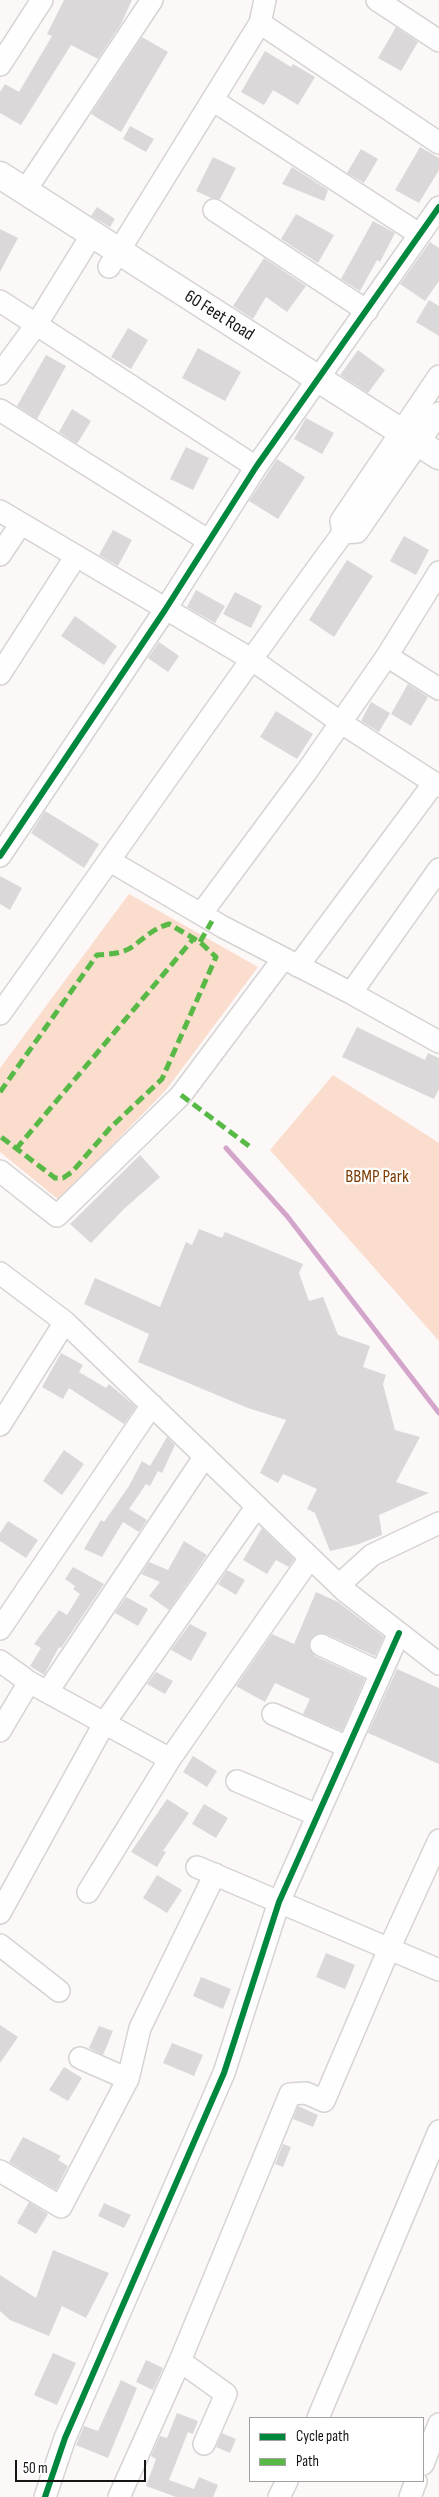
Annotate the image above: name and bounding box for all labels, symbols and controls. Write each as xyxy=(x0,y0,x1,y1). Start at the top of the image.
street label: 60 Feet Road xyxy=(180,286,258,346)
park label: BBMP Park xyxy=(345,1166,409,1188)
legend xyxy=(249,2417,424,2482)
text: Cycle path xyxy=(296,2427,349,2446)
scale bar xyxy=(18,2450,149,2482)
text: Path xyxy=(296,2452,319,2471)
text: 50 m xyxy=(23,2459,48,2478)

